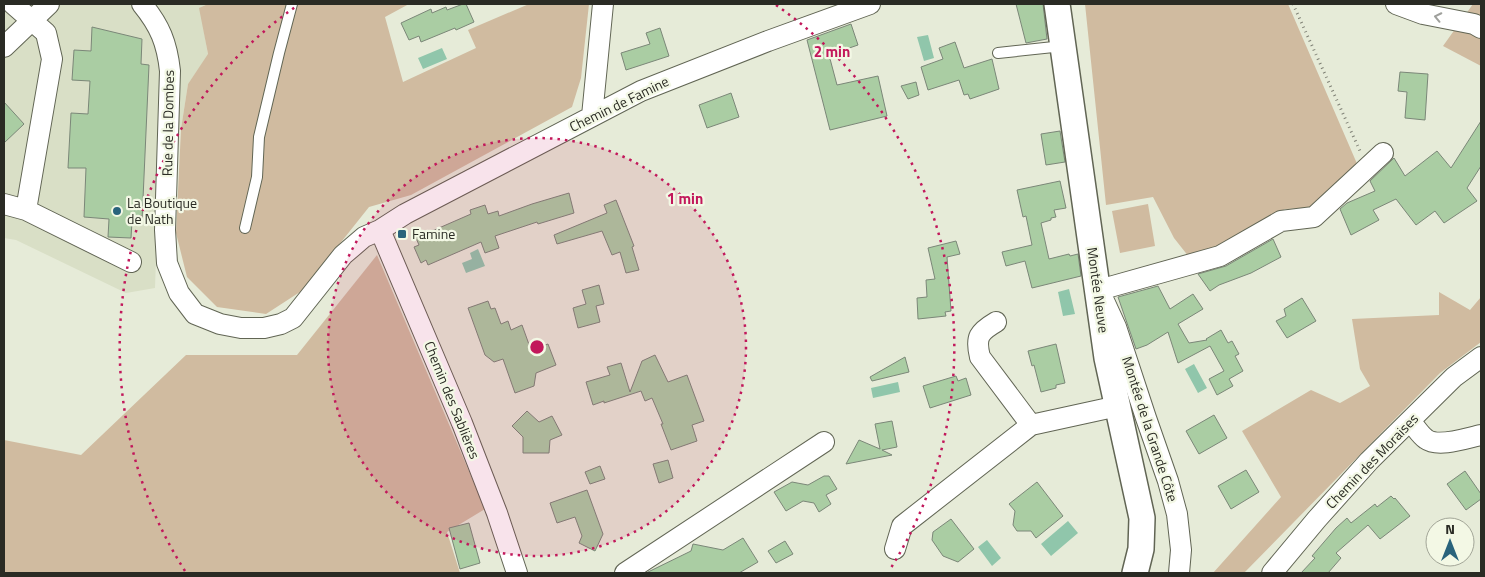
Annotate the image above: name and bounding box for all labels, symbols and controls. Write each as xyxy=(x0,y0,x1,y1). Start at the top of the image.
one-way arrow xyxy=(1434,12,1443,23)
text: 2 min xyxy=(814,40,850,63)
street label: Rue de la Dombes xyxy=(156,70,179,176)
street label: Chemin de Famine xyxy=(565,70,672,137)
text: 1 min xyxy=(667,187,703,210)
place label: La Boutique de Nath xyxy=(127,192,197,229)
marker: La Boutique de Nath xyxy=(111,205,123,217)
place label: Famine xyxy=(412,223,455,244)
marker: Famine xyxy=(396,228,408,240)
street label: Montée Neuve xyxy=(1082,246,1115,334)
street label: Chemin des Sablières xyxy=(419,338,486,462)
centre of rings xyxy=(528,338,546,356)
street label: Montée de la Grande Côte xyxy=(1117,353,1184,504)
street label: Chemin des Moraises xyxy=(1320,408,1423,513)
north arrow xyxy=(1425,517,1475,567)
text: N xyxy=(1445,518,1455,539)

